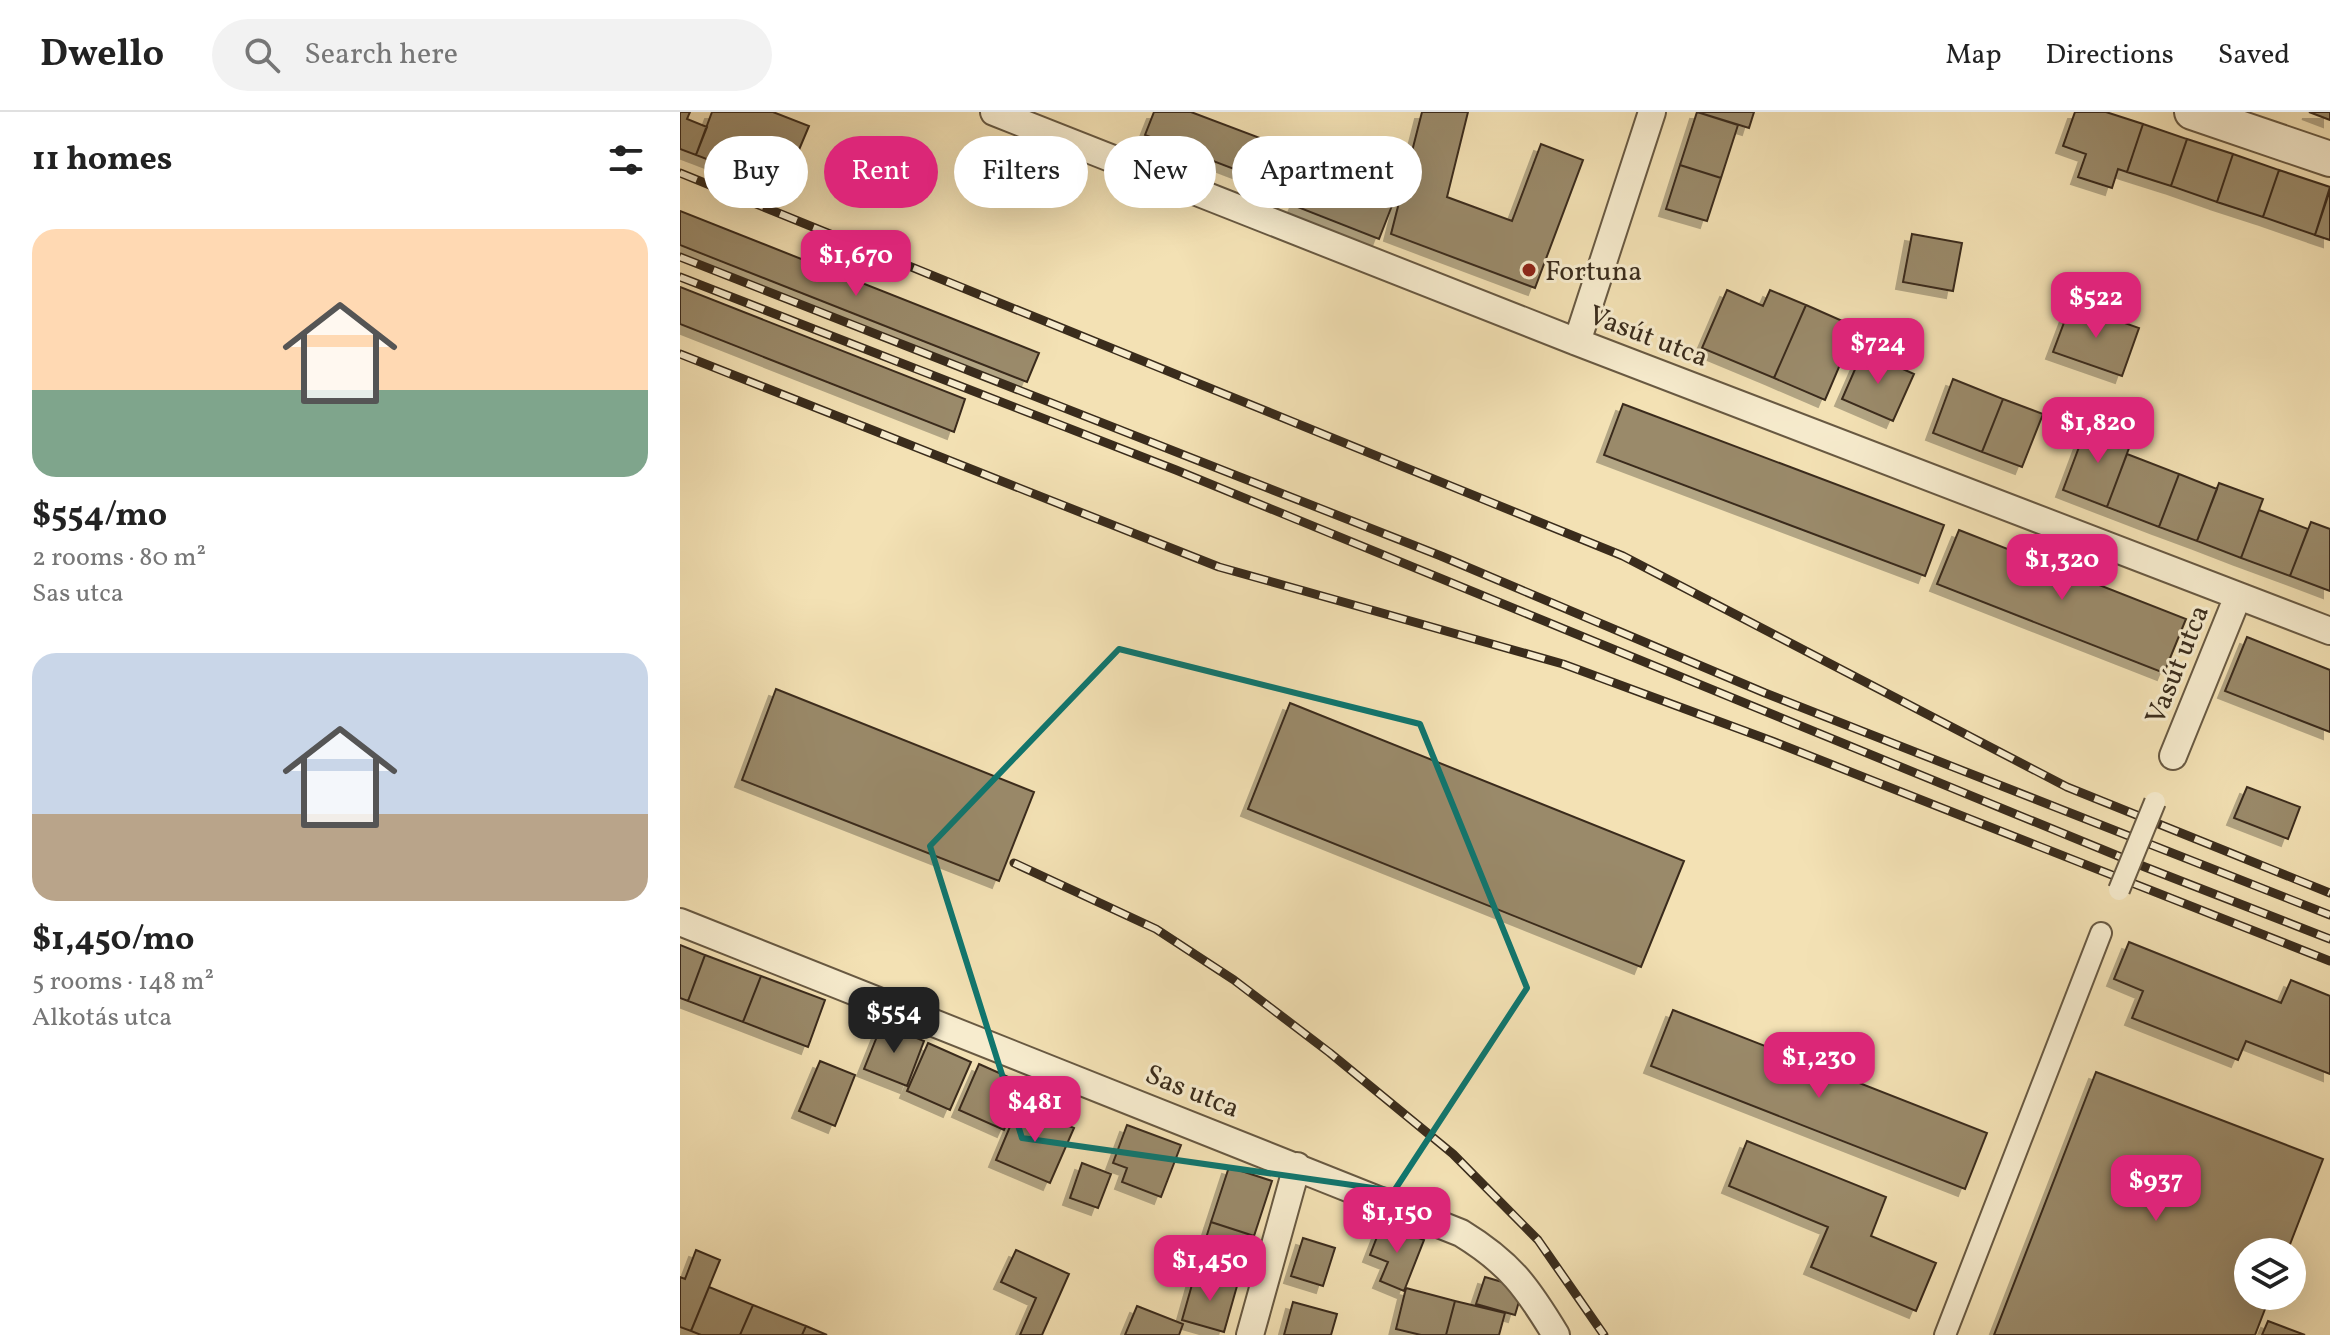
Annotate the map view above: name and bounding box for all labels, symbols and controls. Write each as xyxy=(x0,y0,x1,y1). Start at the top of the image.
search box xyxy=(212,19,772,91)
text: Dwello xyxy=(40,29,164,82)
icon: search xyxy=(240,33,284,77)
text: Search here xyxy=(304,34,458,76)
text: Map xyxy=(1946,36,2002,75)
text: Directions xyxy=(2046,36,2174,75)
text: Saved xyxy=(2218,36,2290,75)
chip: Buy xyxy=(704,136,808,208)
chip: Rent xyxy=(824,136,938,208)
chip: Filters xyxy=(954,136,1088,208)
chip: New xyxy=(1104,136,1216,208)
chip: Apartment xyxy=(1232,136,1422,208)
text: 11 homes xyxy=(32,137,172,184)
icon: filters xyxy=(604,138,648,182)
pin: $1,670 xyxy=(791,230,921,298)
text: $1,670 xyxy=(819,238,893,274)
place label: Fortuna xyxy=(1545,253,1642,292)
marker: Fortuna xyxy=(1520,261,1538,279)
pin: $522 xyxy=(2049,272,2143,340)
text: $522 xyxy=(2069,280,2123,316)
icon: home xyxy=(268,281,412,425)
street label: Vasút utca xyxy=(1582,297,1714,378)
pin: $724 xyxy=(1831,318,1925,386)
text: $724 xyxy=(1850,326,1906,362)
pin: $1,820 xyxy=(2033,397,2163,465)
text: $1,820 xyxy=(2060,405,2136,441)
text: $554/mo xyxy=(32,493,167,540)
pin: $1,320 xyxy=(1997,534,2127,602)
text: 2 rooms · 80 m² xyxy=(32,540,206,576)
text: $1,320 xyxy=(2025,542,2099,578)
text: Sas utca xyxy=(32,576,124,612)
street label: Vasút utca xyxy=(2137,599,2220,730)
icon: home xyxy=(268,705,412,849)
text: $1,450/mo xyxy=(32,917,194,964)
text: 5 rooms · 148 m² xyxy=(32,964,214,1000)
pin: $554 xyxy=(847,987,941,1055)
text: $554 xyxy=(866,995,922,1031)
text: Alkotás utca xyxy=(32,1000,172,1036)
pin: $1,230 xyxy=(1754,1032,1884,1100)
text: $1,230 xyxy=(1782,1040,1856,1076)
street label: Sas utca xyxy=(1139,1056,1245,1129)
pin: $481 xyxy=(988,1076,1082,1144)
text: $481 xyxy=(1008,1084,1062,1120)
pin: $937 xyxy=(2109,1155,2203,1223)
text: $937 xyxy=(2129,1163,2183,1199)
pin: $1,150 xyxy=(1332,1187,1462,1255)
text: $1,150 xyxy=(1361,1195,1433,1231)
pin: $1,450 xyxy=(1145,1235,1275,1303)
map controls xyxy=(2234,1238,2306,1310)
button: layers xyxy=(2234,1238,2306,1310)
text: $1,450 xyxy=(1172,1243,1248,1279)

